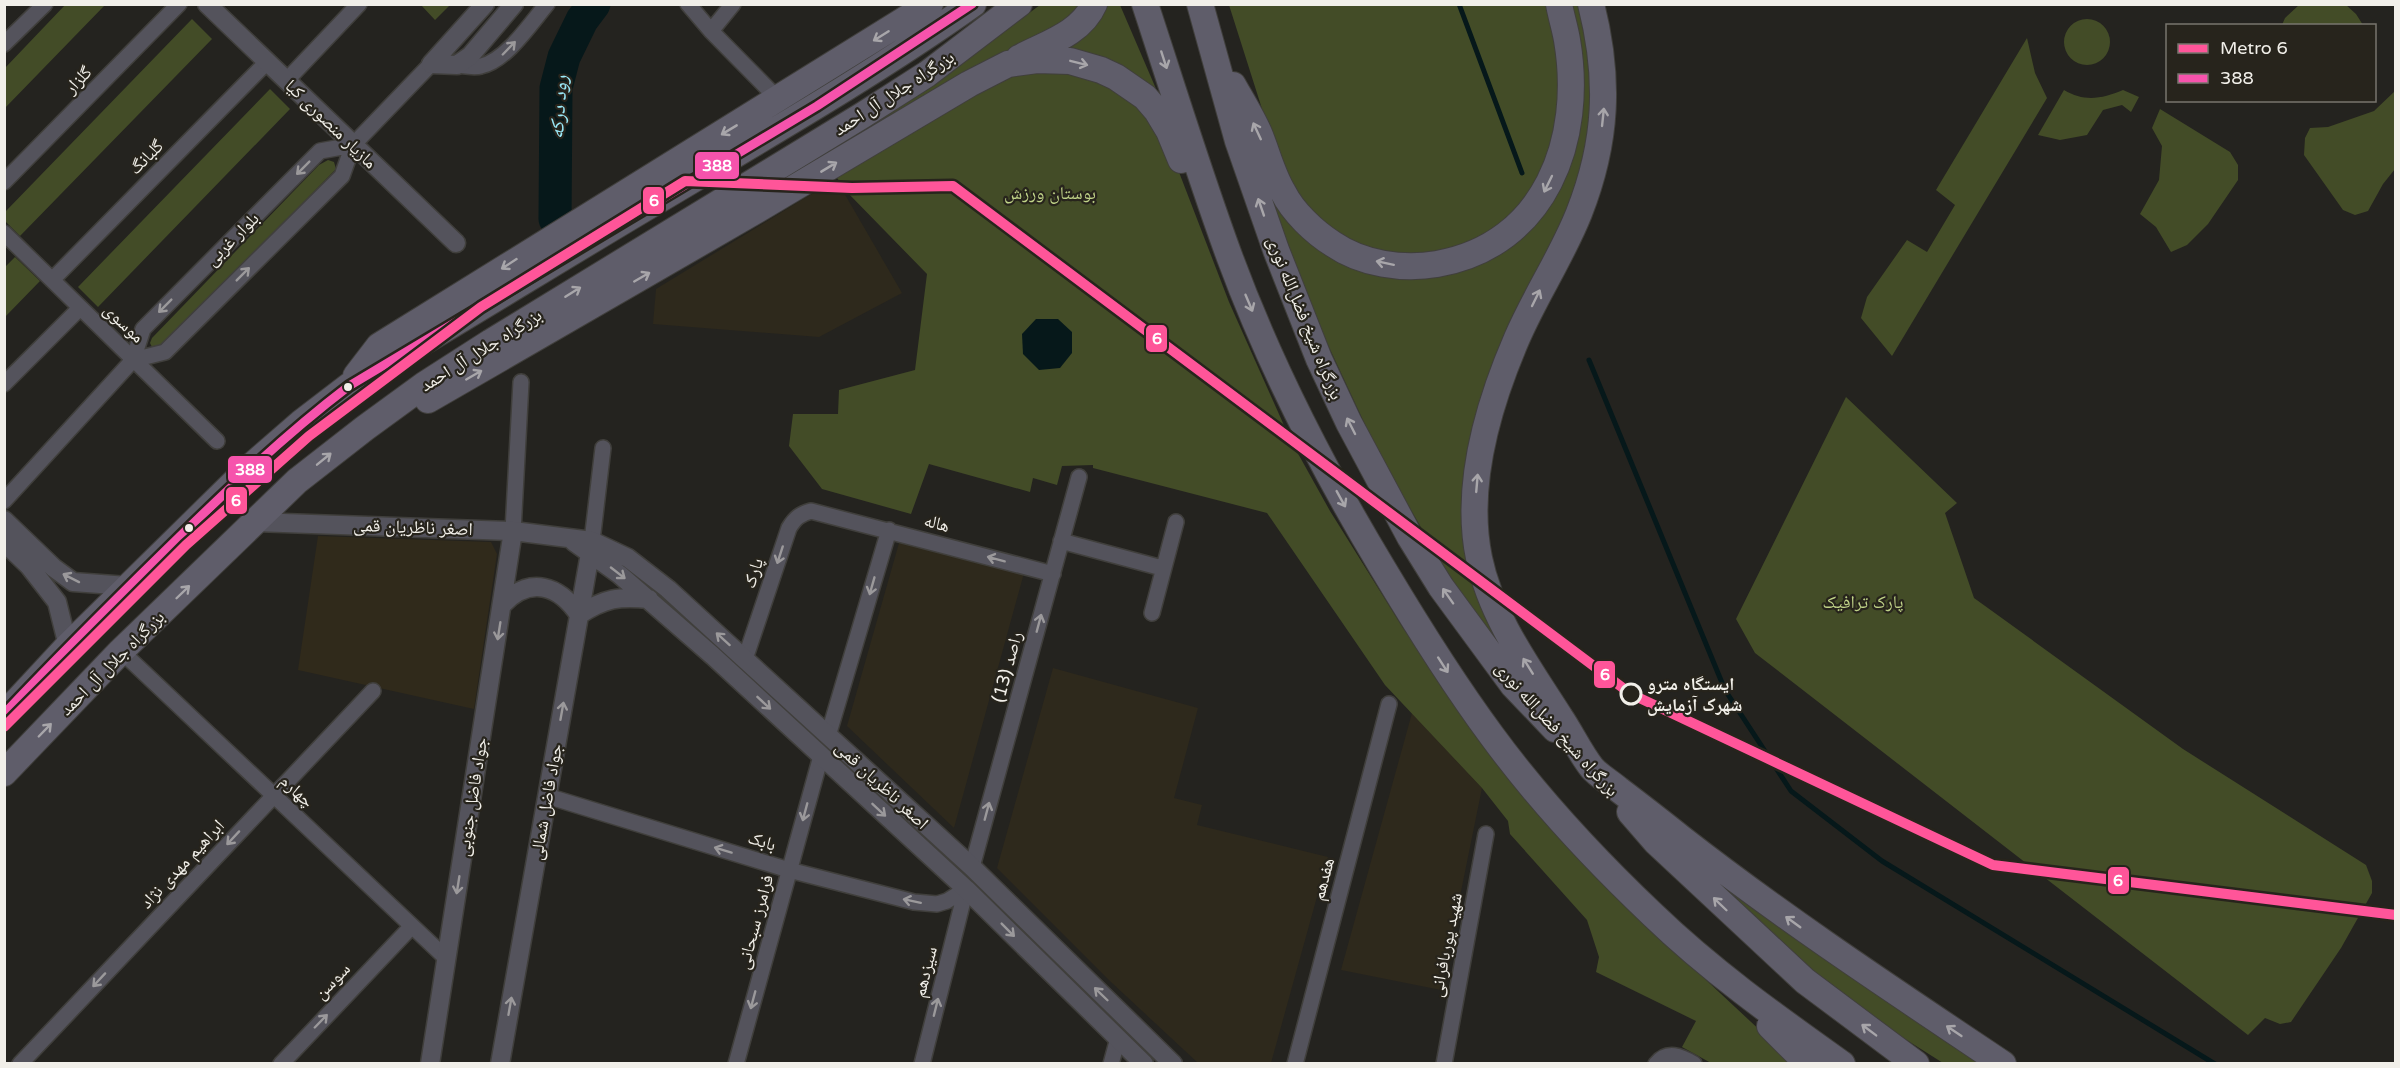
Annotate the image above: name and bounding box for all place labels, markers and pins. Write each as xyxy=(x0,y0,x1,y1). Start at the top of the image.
unlabelled marker xyxy=(342,381,354,393)
unlabelled marker xyxy=(183,522,195,534)
place label: ایستگاه مترو شهرک آزمایش xyxy=(1647,673,1742,716)
marker: ایستگاه مترو شهرک آزمایش xyxy=(1620,683,1642,705)

